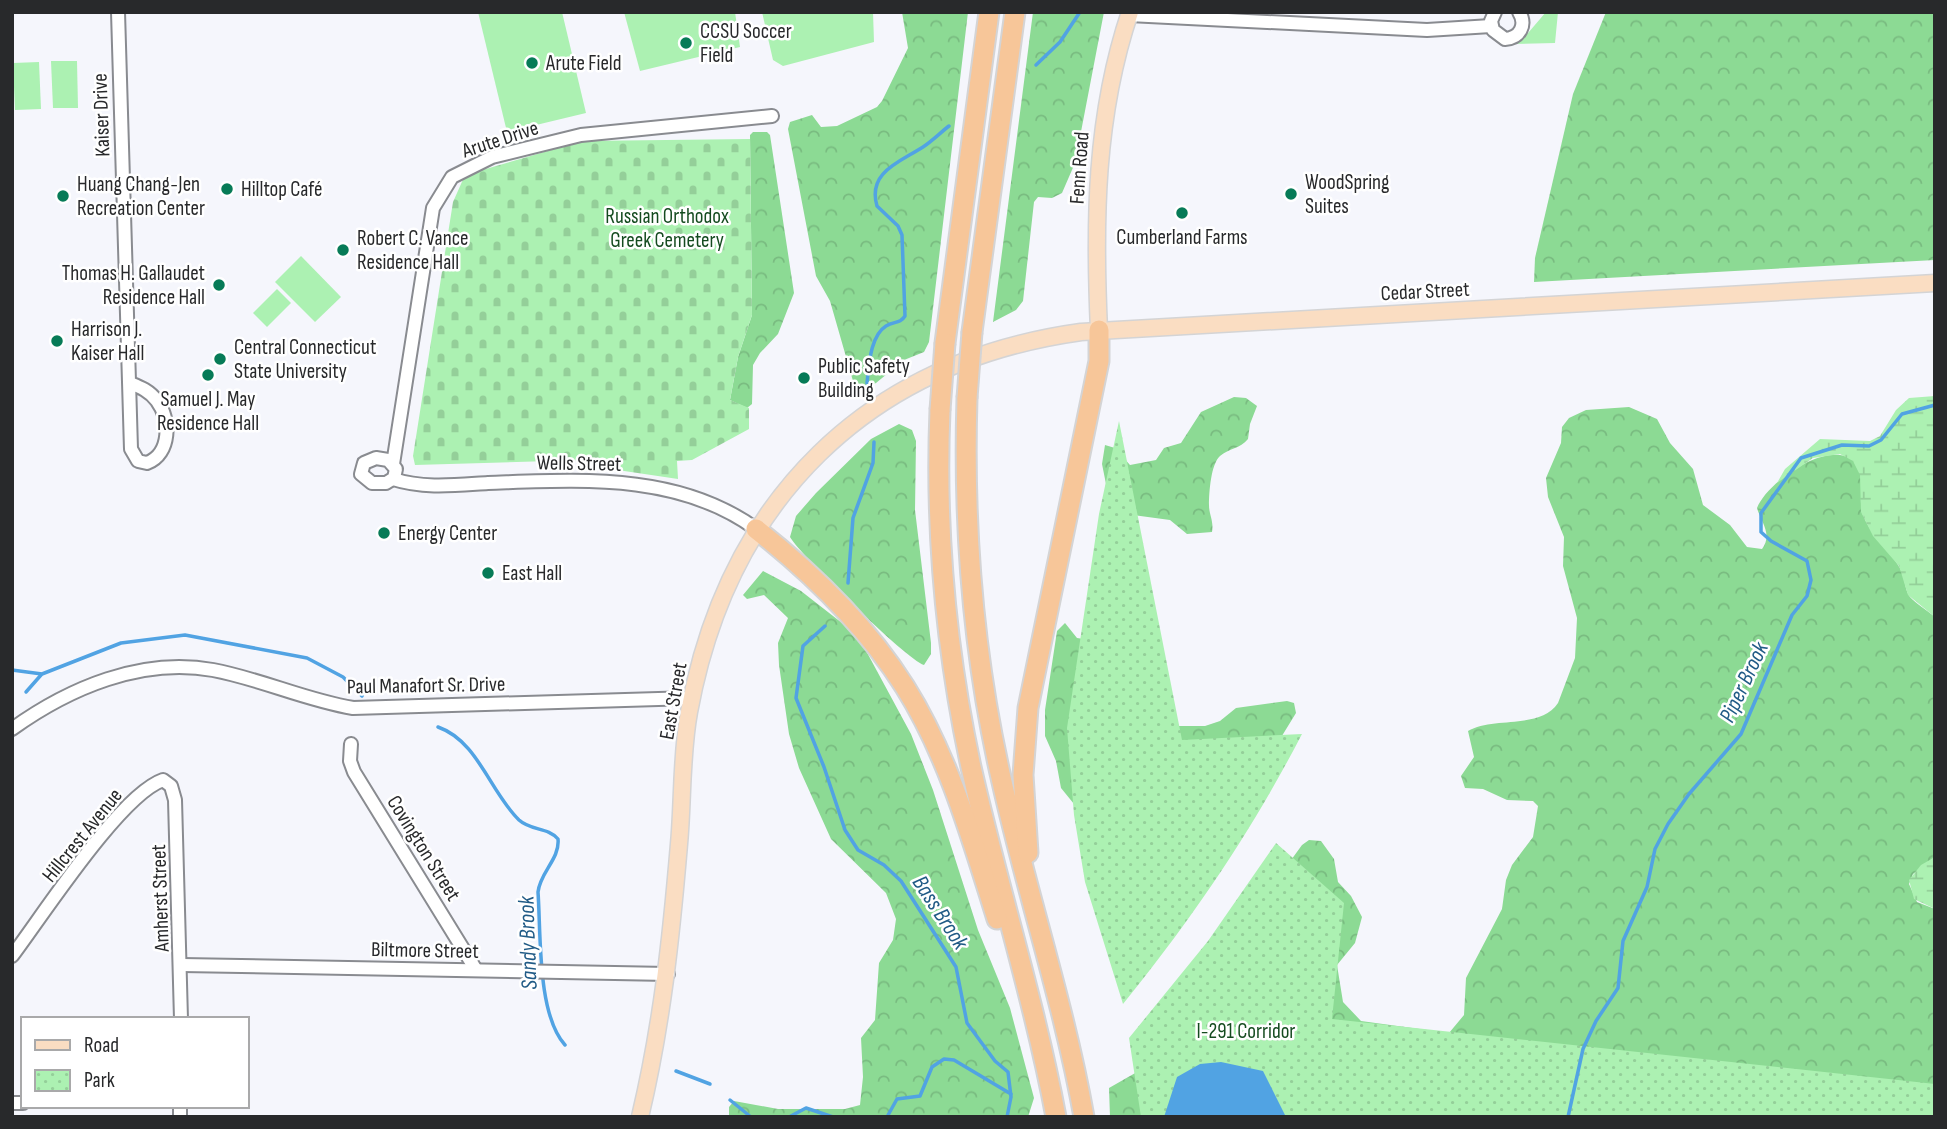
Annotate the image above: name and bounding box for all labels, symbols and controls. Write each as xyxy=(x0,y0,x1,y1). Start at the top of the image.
place label: CCSU Soccer Field xyxy=(700,19,792,68)
marker: CCSU Soccer Field xyxy=(678,35,694,51)
place label: Arute Field xyxy=(545,51,622,76)
marker: Arute Field xyxy=(524,55,540,71)
street label: Kaiser Drive xyxy=(88,73,115,157)
street label: Arute Drive xyxy=(458,115,542,164)
street label: Fenn Road xyxy=(1065,131,1094,205)
place label: WoodSpring Suites xyxy=(1305,170,1389,219)
place label: Huang Chang-Jen Recreation Center xyxy=(77,172,205,221)
place label: Hilltop Café xyxy=(241,177,322,202)
marker: Hilltop Café xyxy=(219,181,235,197)
marker: WoodSpring Suites xyxy=(1283,186,1299,202)
marker: Huang Chang-Jen Recreation Center xyxy=(55,188,71,204)
park label: Russian Orthodox Greek Cemetery xyxy=(605,204,729,253)
marker: Cumberland Farms xyxy=(1174,205,1190,221)
place label: Cumberland Farms xyxy=(1116,225,1248,250)
place label: Robert C. Vance Residence Hall xyxy=(357,226,468,275)
marker: Robert C. Vance Residence Hall xyxy=(335,242,351,258)
place label: Thomas H. Gallaudet Residence Hall xyxy=(62,261,205,310)
marker: Thomas H. Gallaudet Residence Hall xyxy=(211,277,227,293)
street label: Cedar Street xyxy=(1380,277,1470,306)
place label: Harrison J. Kaiser Hall xyxy=(71,317,144,366)
marker: Harrison J. Kaiser Hall xyxy=(49,333,65,349)
place label: Central Connecticut State University xyxy=(234,335,376,384)
marker: Central Connecticut State University xyxy=(212,351,228,367)
place label: Public Safety Building xyxy=(818,354,910,403)
marker: Samuel J. May Residence Hall xyxy=(200,367,216,383)
marker: Public Safety Building xyxy=(796,370,812,386)
place label: Samuel J. May Residence Hall xyxy=(157,387,259,436)
street label: Wells Street xyxy=(536,450,622,477)
place label: Energy Center xyxy=(398,521,497,546)
marker: Energy Center xyxy=(376,525,392,541)
place label: East Hall xyxy=(502,561,562,586)
marker: East Hall xyxy=(480,565,496,581)
water label: Piper Brook xyxy=(1713,637,1775,727)
street label: East Street xyxy=(654,661,693,742)
street label: Paul Manafort Sr. Drive xyxy=(347,672,505,699)
street label: Hillcrest Avenue xyxy=(37,783,128,887)
street label: Covington Street xyxy=(381,791,466,906)
street label: Amherst Street xyxy=(146,844,175,953)
water label: Bass Brook xyxy=(906,870,975,956)
water label: Sandy Brook xyxy=(512,894,544,990)
street label: Biltmore Street xyxy=(371,937,479,964)
legend xyxy=(21,1017,248,1108)
park label: I-291 Corridor xyxy=(1197,1019,1295,1044)
text: Road xyxy=(84,1033,119,1058)
text: Park xyxy=(84,1068,115,1093)

